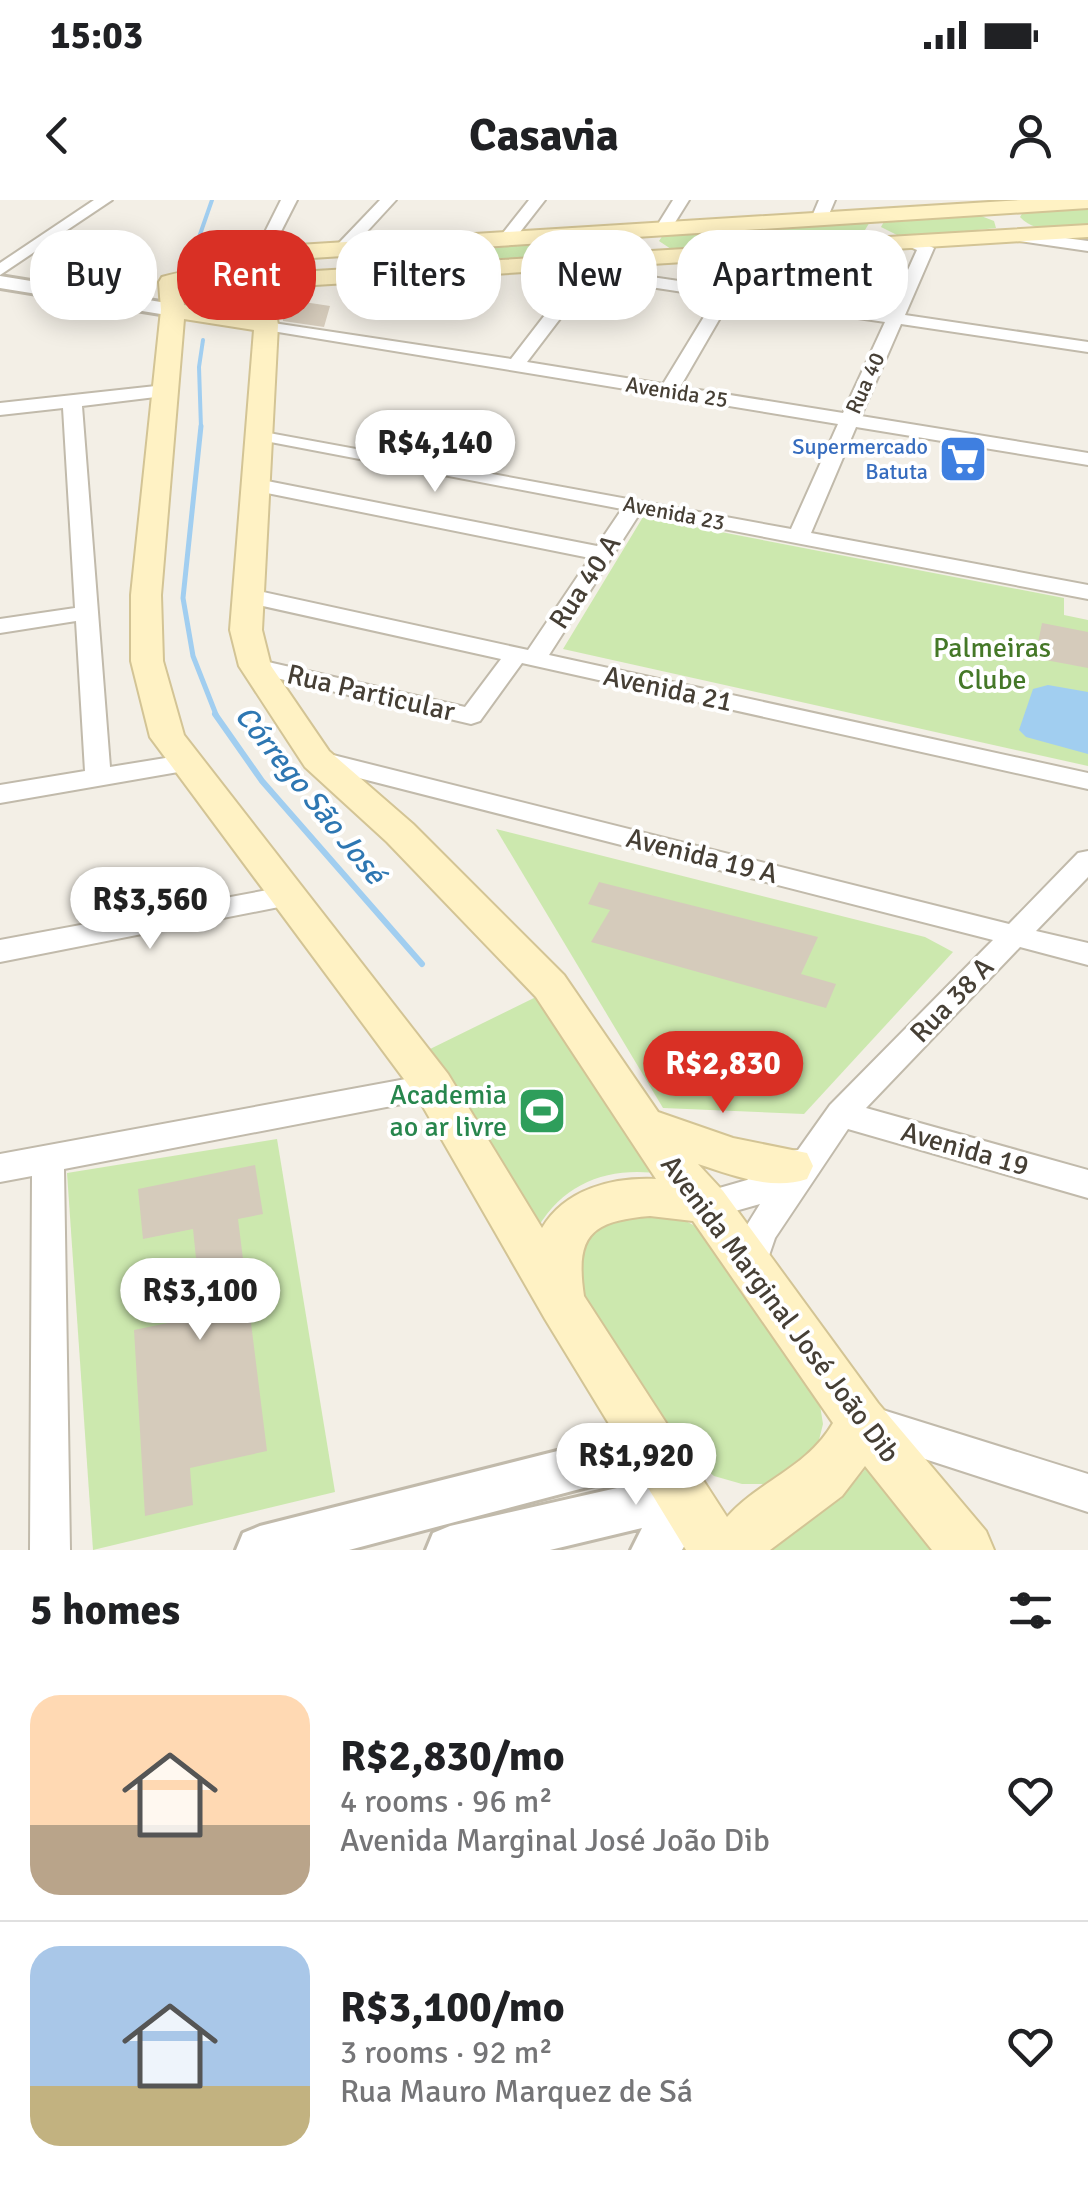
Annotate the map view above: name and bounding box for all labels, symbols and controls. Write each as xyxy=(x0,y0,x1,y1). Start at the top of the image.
text: 15:03 xyxy=(50,12,143,59)
icon: back xyxy=(30,108,85,163)
text: Casavia xyxy=(469,108,619,163)
icon: person xyxy=(1003,108,1058,163)
chip: Buy xyxy=(30,230,157,320)
chip: Rent xyxy=(177,230,316,320)
chip: Filters xyxy=(336,230,501,320)
chip: New xyxy=(521,230,657,320)
chip: Apartment xyxy=(677,230,908,320)
street label: Rua 40 xyxy=(840,348,890,418)
street label: Avenida 25 xyxy=(624,371,730,413)
pin: R$4,140 xyxy=(343,410,527,495)
text: R$4,140 xyxy=(377,423,493,462)
place label: Supermercado Batuta xyxy=(792,433,928,485)
supermarket icon: Supermercado Batuta xyxy=(937,433,989,485)
street label: Avenida 23 xyxy=(621,490,727,536)
street label: Rua 40 A xyxy=(542,529,628,635)
park label: Palmeiras Clube xyxy=(933,631,1051,697)
street label: Rua Particular xyxy=(284,657,459,729)
street label: Avenida 21 xyxy=(600,659,736,719)
water label: Córrego São José xyxy=(227,698,395,893)
street label: Avenida 19 A xyxy=(623,821,781,891)
pin: R$3,560 xyxy=(58,867,242,952)
text: R$3,560 xyxy=(92,880,208,919)
street label: Rua 38 A xyxy=(903,950,1001,1050)
pin: R$2,830 xyxy=(631,1031,815,1116)
text: R$2,830 xyxy=(665,1044,781,1083)
place label: Academia ao ar livre xyxy=(390,1078,507,1144)
sports icon: Academia ao ar livre xyxy=(516,1085,568,1137)
street label: Avenida 19 xyxy=(897,1115,1033,1183)
street label: Avenida Marginal José João Dib xyxy=(653,1149,907,1469)
pin: R$3,100 xyxy=(108,1258,292,1343)
text: R$3,100 xyxy=(142,1271,258,1310)
pin: R$1,920 xyxy=(544,1423,728,1508)
text: R$1,920 xyxy=(578,1436,694,1475)
icon: filters xyxy=(1003,1583,1058,1638)
text: 5 homes xyxy=(30,1585,180,1636)
text: R$2,830/mo xyxy=(340,1731,565,1782)
icon: home xyxy=(110,1735,230,1855)
icon: heart xyxy=(1003,1768,1058,1823)
text: 4 rooms · 96 m² xyxy=(340,1782,553,1821)
text: Avenida Marginal José João Dib xyxy=(340,1821,770,1860)
text: R$3,100/mo xyxy=(340,1982,565,2033)
icon: home xyxy=(110,1986,230,2106)
icon: heart xyxy=(1003,2019,1058,2074)
text: 3 rooms · 92 m² xyxy=(340,2033,553,2072)
text: Rua Mauro Marquez de Sá xyxy=(340,2072,693,2111)

